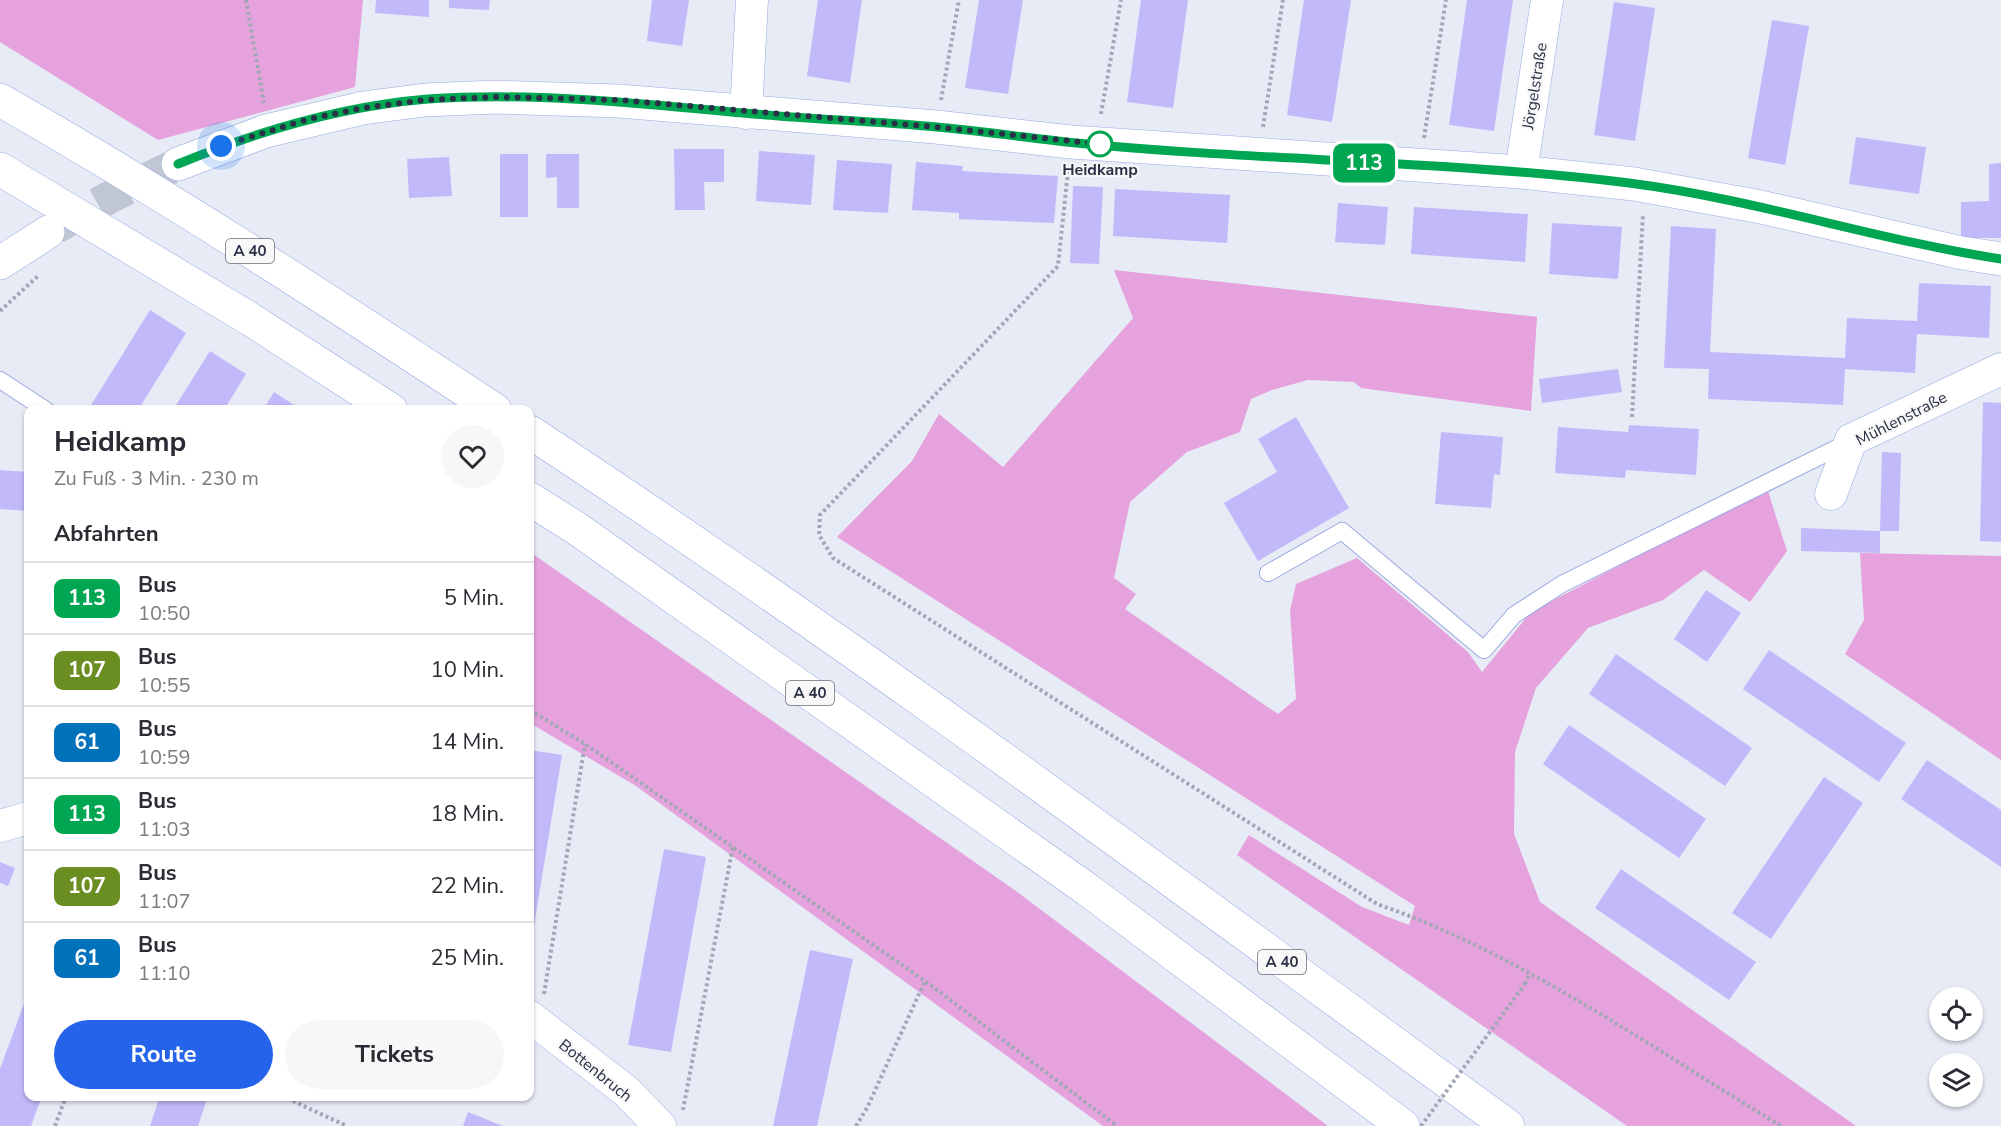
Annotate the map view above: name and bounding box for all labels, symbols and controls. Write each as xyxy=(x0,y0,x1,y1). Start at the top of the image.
street label: Jörgelstraße xyxy=(1517,41,1553,132)
your location xyxy=(206,131,236,161)
marker: Heidkamp xyxy=(1087,131,1113,157)
line badge: 113 xyxy=(1330,144,1398,182)
text: 113 xyxy=(1345,149,1383,177)
place label: Heidkamp xyxy=(1062,159,1138,181)
road number: A 40 xyxy=(226,239,274,263)
street label: Mühlenstraße xyxy=(1852,386,1951,451)
text: Heidkamp xyxy=(54,423,186,461)
button: heart xyxy=(441,425,504,488)
text: Zu Fuß · 3 Min. · 230 m xyxy=(54,465,259,492)
text: Abfahrten xyxy=(54,519,159,549)
text: Bus xyxy=(138,570,177,600)
text: 5 Min. xyxy=(444,583,504,613)
text: 113 xyxy=(68,584,106,612)
text: 10:50 xyxy=(138,600,191,627)
text: Bus xyxy=(138,642,177,672)
text: 10 Min. xyxy=(431,655,504,685)
text: 107 xyxy=(68,656,106,684)
text: 10:55 xyxy=(138,672,191,699)
road number: A 40 xyxy=(786,681,834,705)
text: Bus xyxy=(138,714,177,744)
text: 14 Min. xyxy=(431,727,504,757)
text: 61 xyxy=(74,728,100,756)
text: 10:59 xyxy=(138,744,191,771)
text: Bus xyxy=(138,786,177,816)
text: 18 Min. xyxy=(431,799,504,829)
text: 113 xyxy=(68,800,106,828)
text: 11:03 xyxy=(138,816,191,843)
text: Bus xyxy=(138,858,177,888)
text: 22 Min. xyxy=(431,871,504,901)
text: 107 xyxy=(68,872,106,900)
text: 11:07 xyxy=(138,888,191,915)
text: Bus xyxy=(138,930,177,960)
text: 25 Min. xyxy=(431,943,504,973)
text: 61 xyxy=(74,944,100,972)
road number: A 40 xyxy=(1258,950,1306,974)
text: 11:10 xyxy=(138,960,191,987)
map controls xyxy=(1929,987,1983,1107)
button: locate xyxy=(1929,987,1983,1041)
button: Route xyxy=(54,1020,273,1089)
button: Tickets xyxy=(285,1020,504,1089)
street label: Bottenbruch xyxy=(554,1034,637,1107)
button: layers xyxy=(1929,1053,1983,1107)

